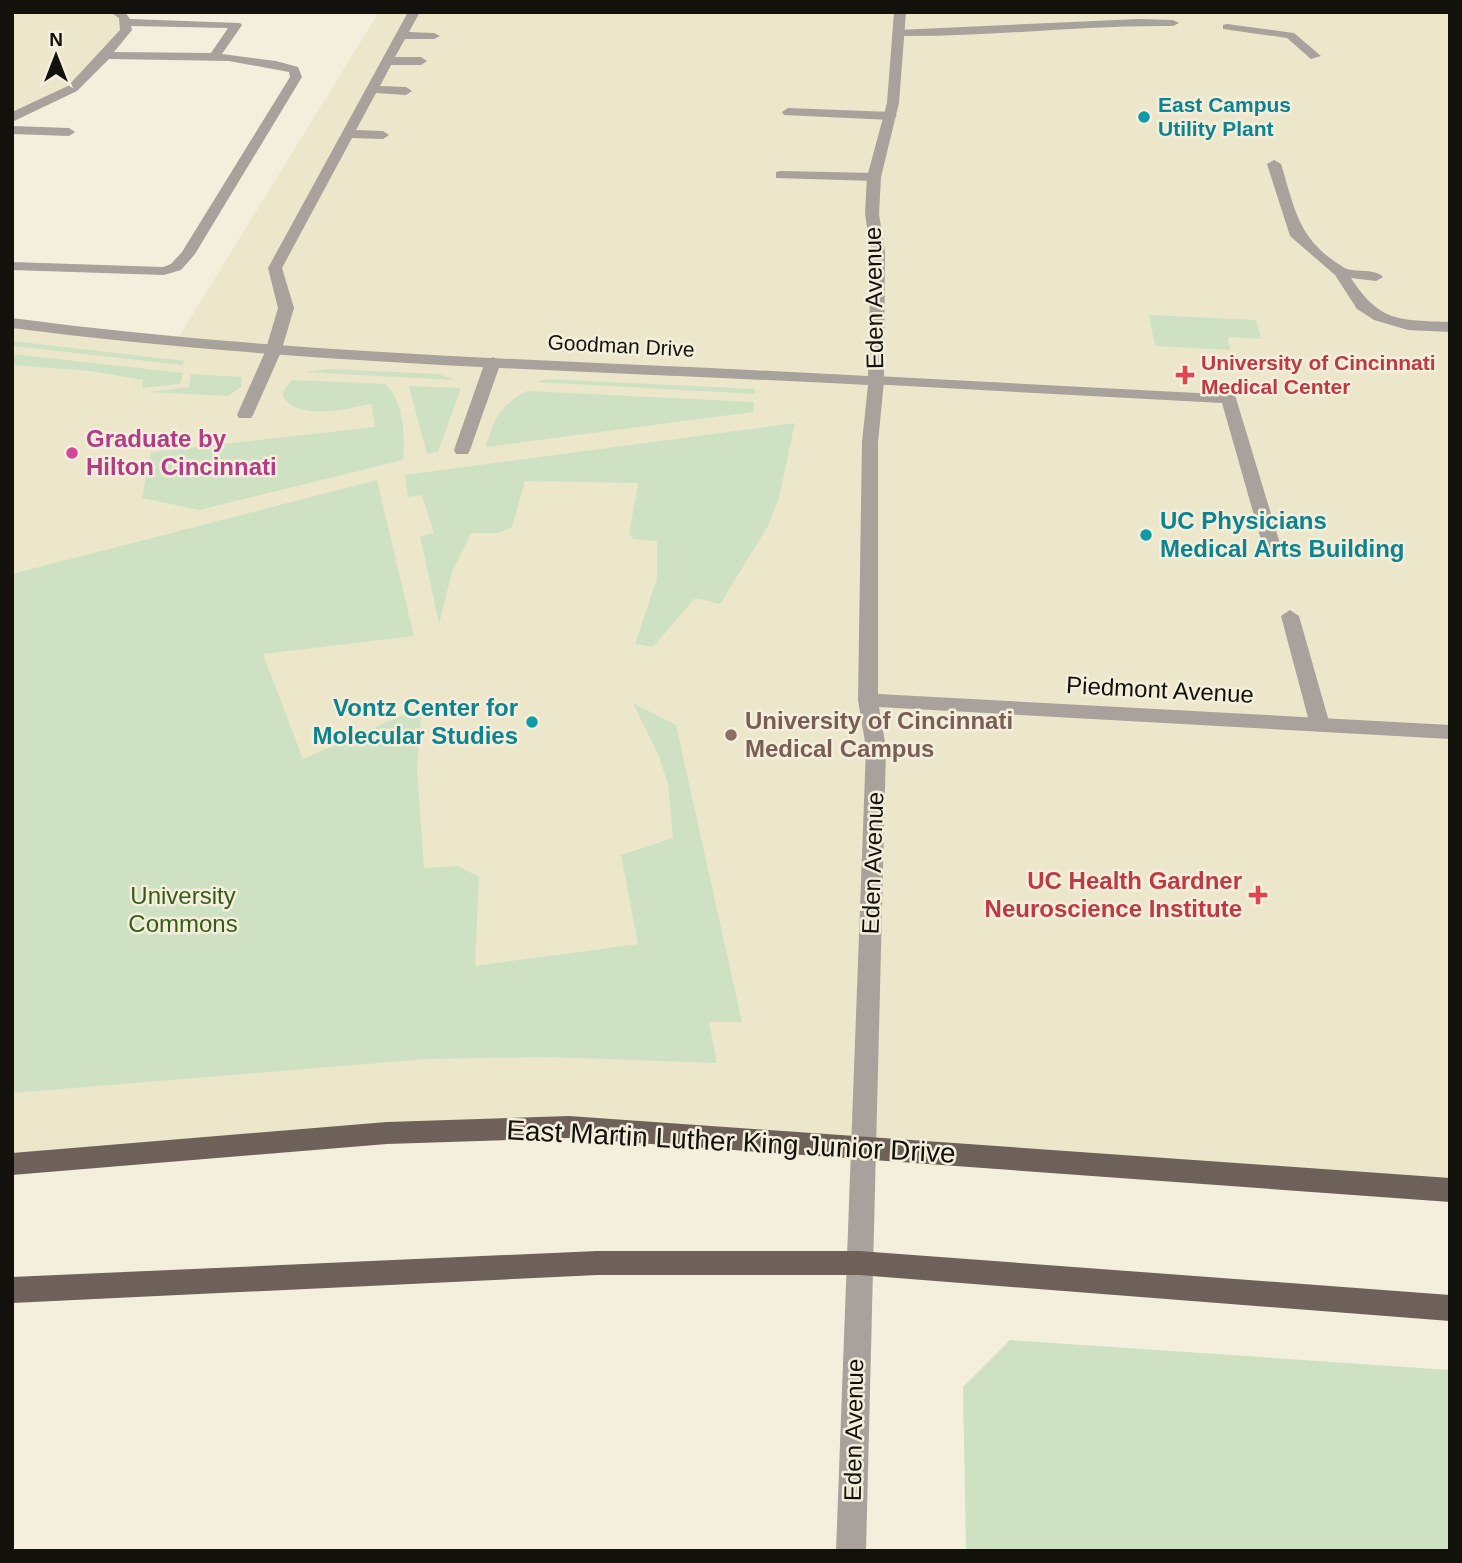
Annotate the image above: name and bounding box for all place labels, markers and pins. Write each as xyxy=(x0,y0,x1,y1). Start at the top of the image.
place label: East Campus Utility Plant xyxy=(1158,93,1291,140)
marker: East Campus Utility Plant xyxy=(1136,109,1152,125)
place label: University of Cincinnati Medical Center xyxy=(1201,351,1436,398)
marker: University of Cincinnati Medical Center xyxy=(1175,365,1195,385)
place label: Graduate by Hilton Cincinnati xyxy=(86,425,277,480)
marker: Graduate by Hilton Cincinnati xyxy=(64,445,80,461)
place label: UC Physicians Medical Arts Building xyxy=(1160,507,1404,562)
marker: UC Physicians Medical Arts Building xyxy=(1138,527,1154,543)
place label: Vontz Center for Molecular Studies xyxy=(313,694,518,749)
place label: University of Cincinnati Medical Campus xyxy=(745,707,1013,762)
marker: Vontz Center for Molecular Studies xyxy=(524,714,540,730)
marker: University of Cincinnati Medical Campus xyxy=(723,727,739,743)
place label: UC Health Gardner Neuroscience Institute xyxy=(985,867,1242,922)
marker: UC Health Gardner Neuroscience Institute xyxy=(1248,885,1268,905)

